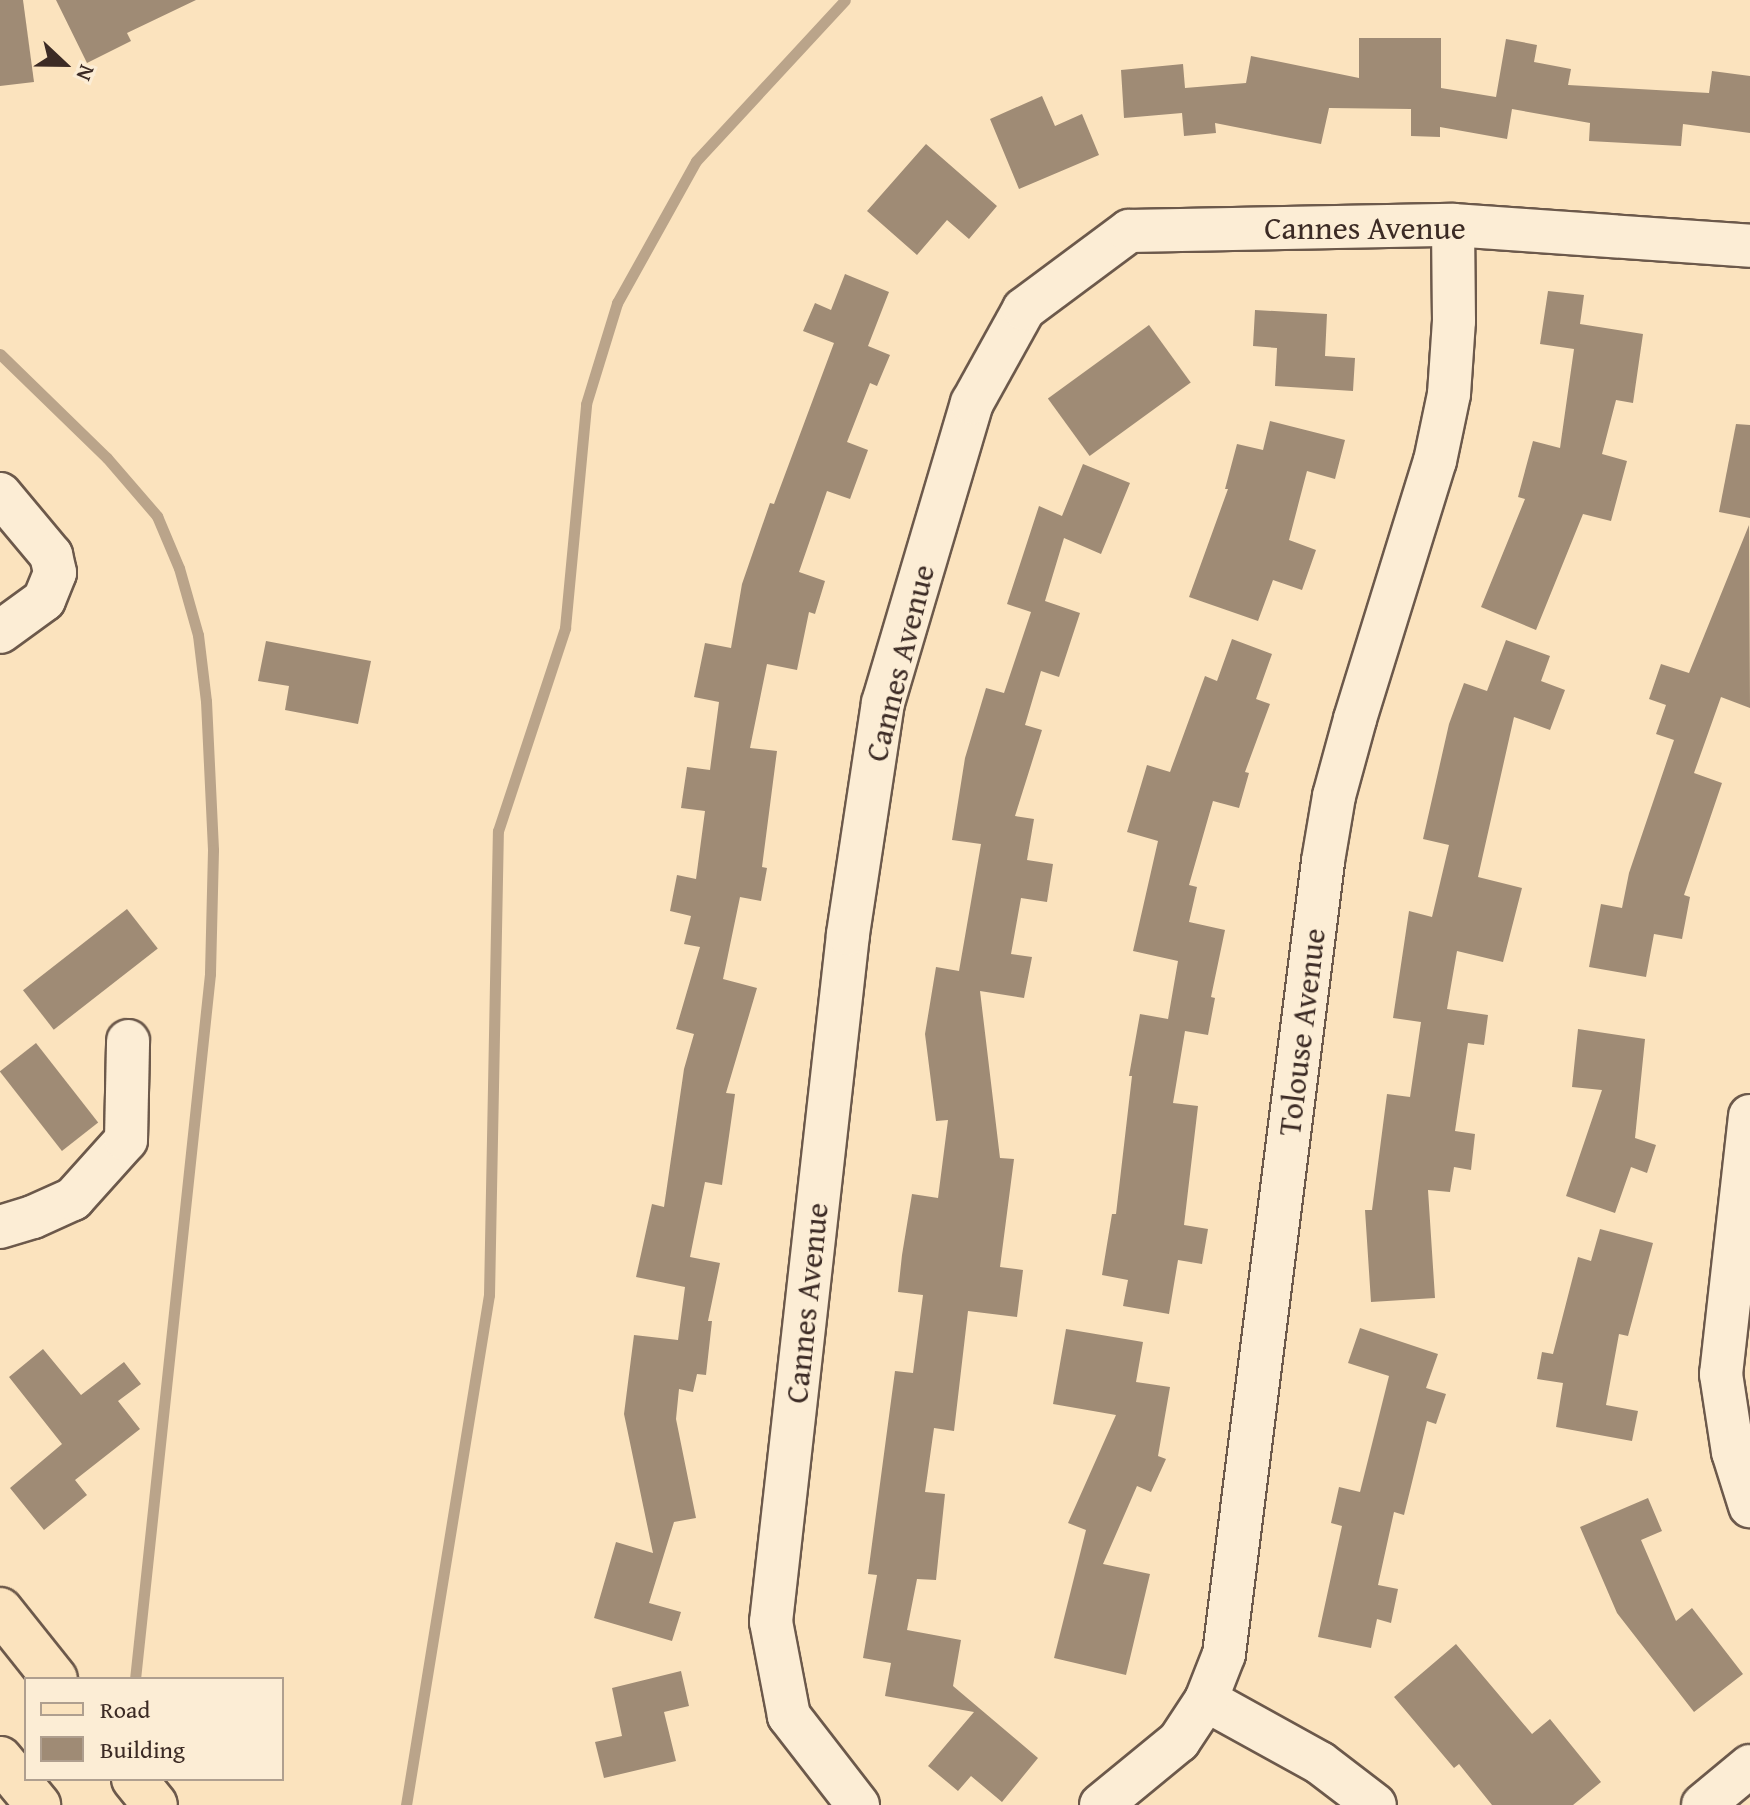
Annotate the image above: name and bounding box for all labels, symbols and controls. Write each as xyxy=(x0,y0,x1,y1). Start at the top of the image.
north arrow xyxy=(24,24,104,104)
text: N xyxy=(69,60,104,86)
street label: Cannes Avenue xyxy=(1264,209,1466,247)
street label: Cannes Avenue xyxy=(857,561,943,765)
street label: Tolouse Avenue xyxy=(1270,926,1334,1138)
street label: Cannes Avenue xyxy=(777,1201,837,1405)
legend xyxy=(24,1677,284,1781)
text: Road xyxy=(100,1692,150,1727)
text: Building xyxy=(100,1732,185,1767)

